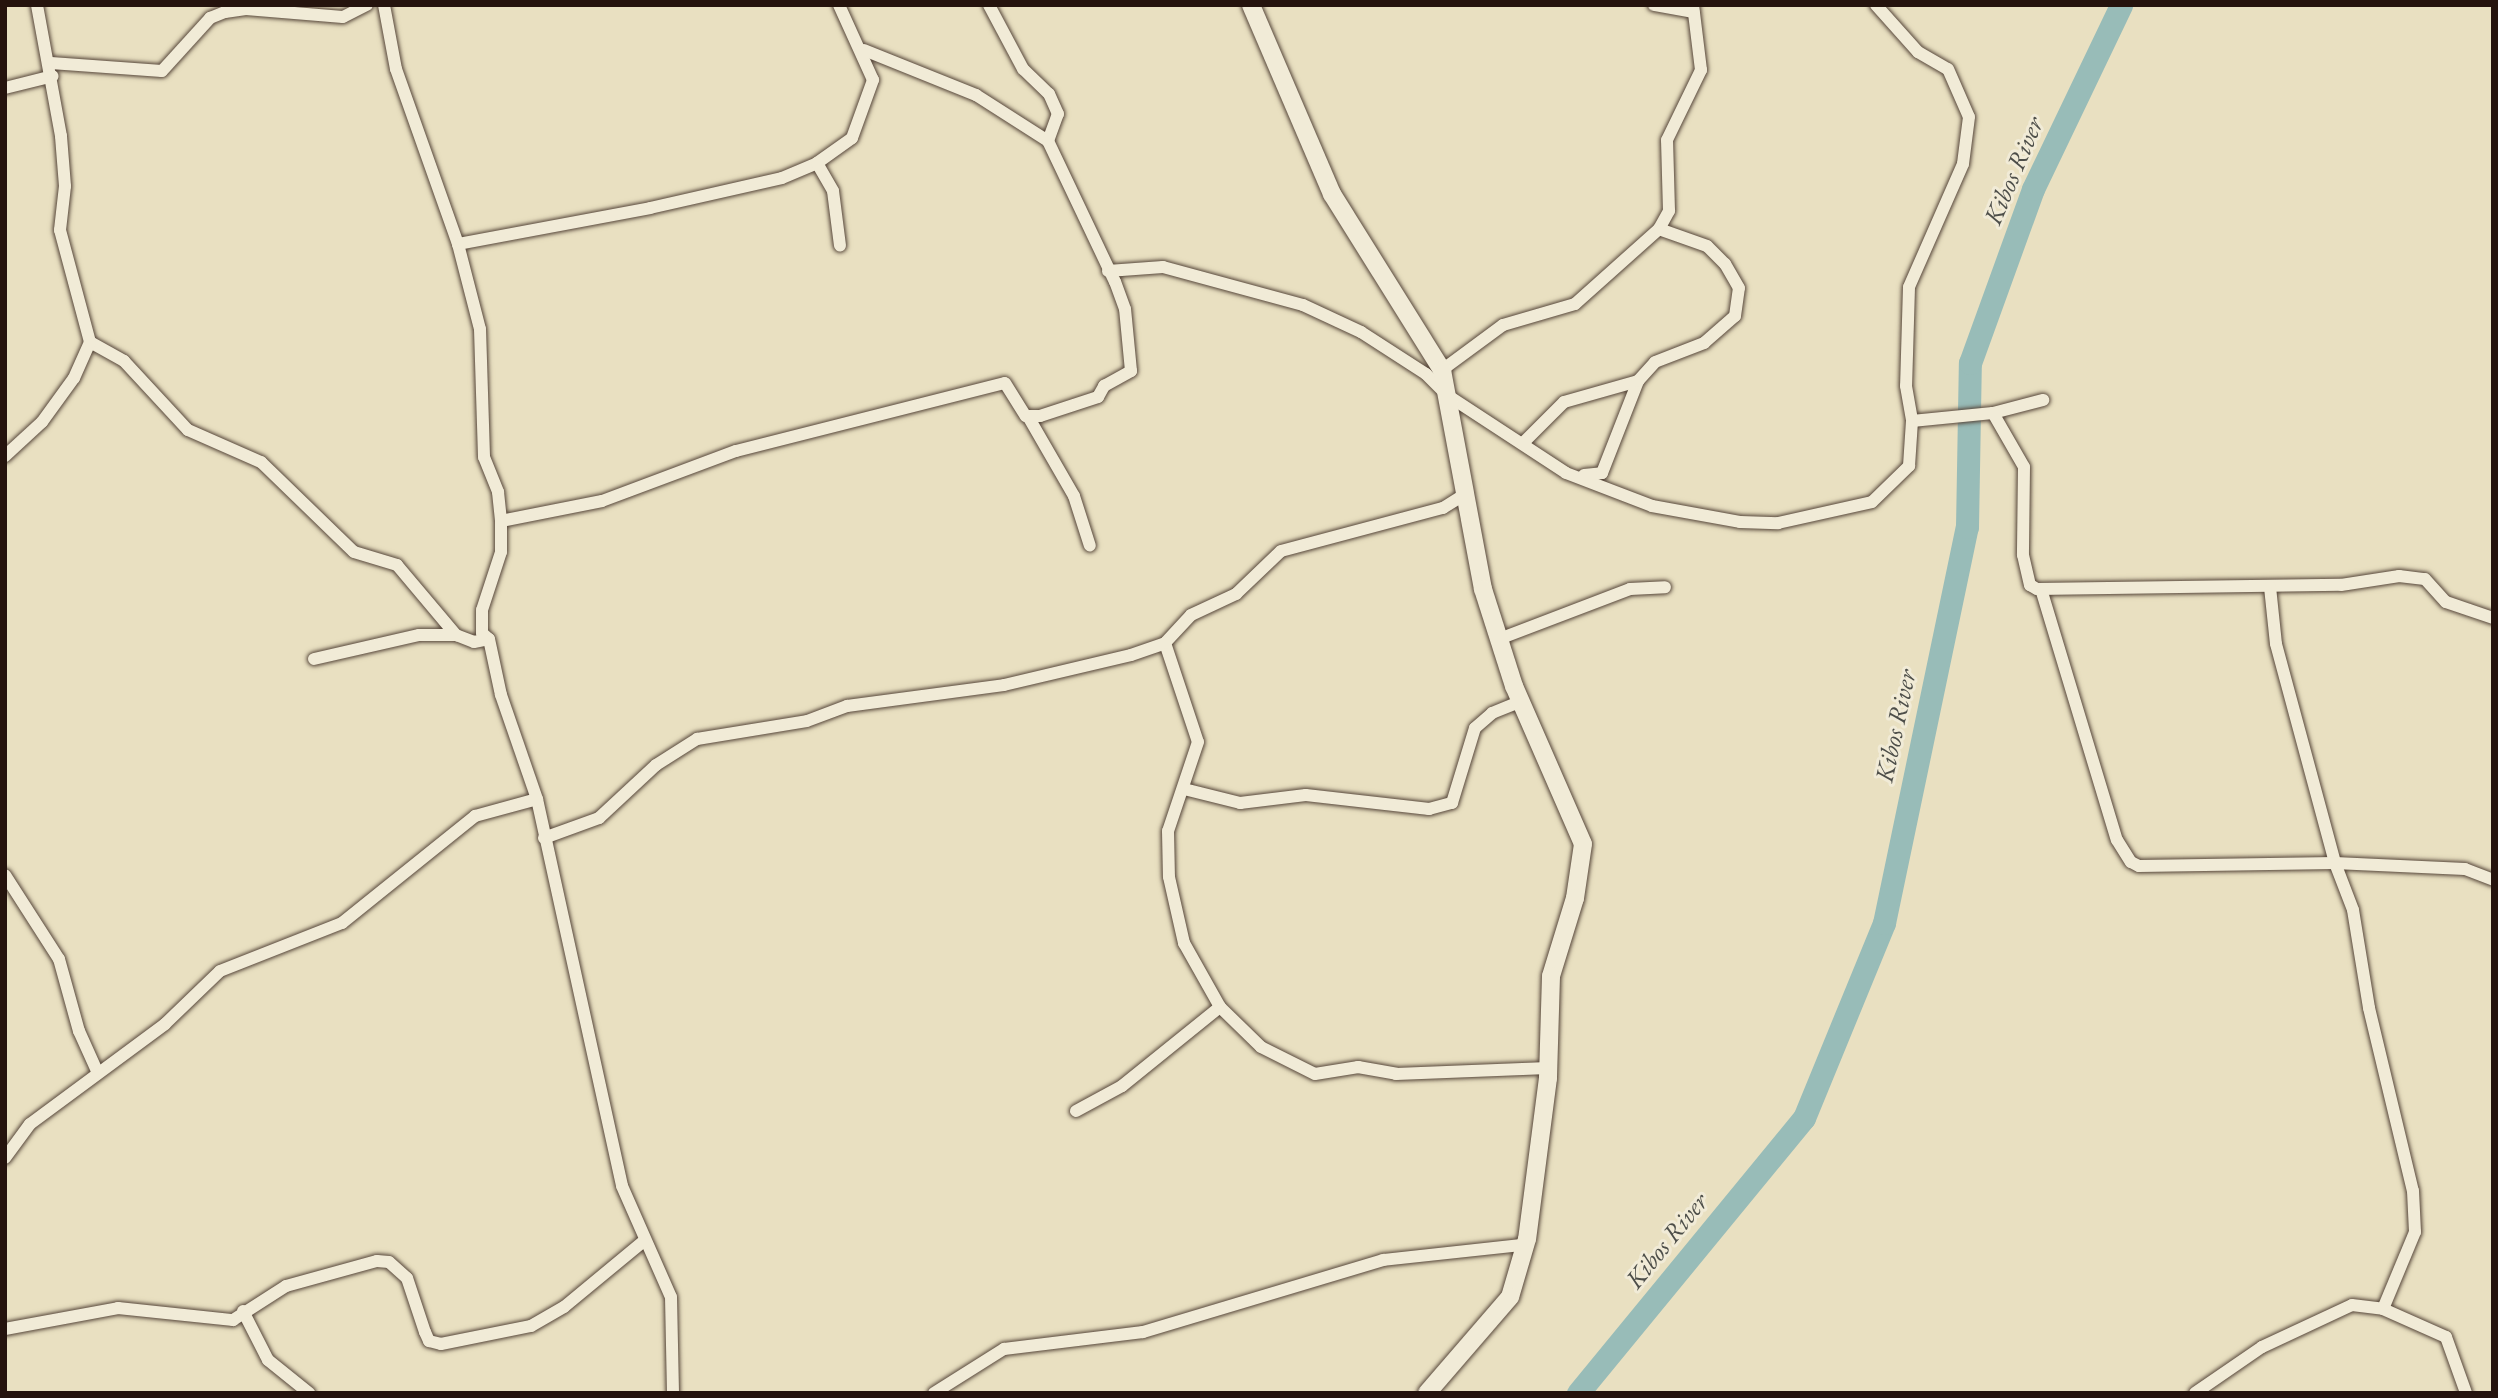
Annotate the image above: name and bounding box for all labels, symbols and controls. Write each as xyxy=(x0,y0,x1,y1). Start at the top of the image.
water label: Kibos River xyxy=(1977,112,2051,230)
water label: Kibos River xyxy=(1869,667,1923,785)
water label: Kibos River xyxy=(1619,1187,1715,1295)

